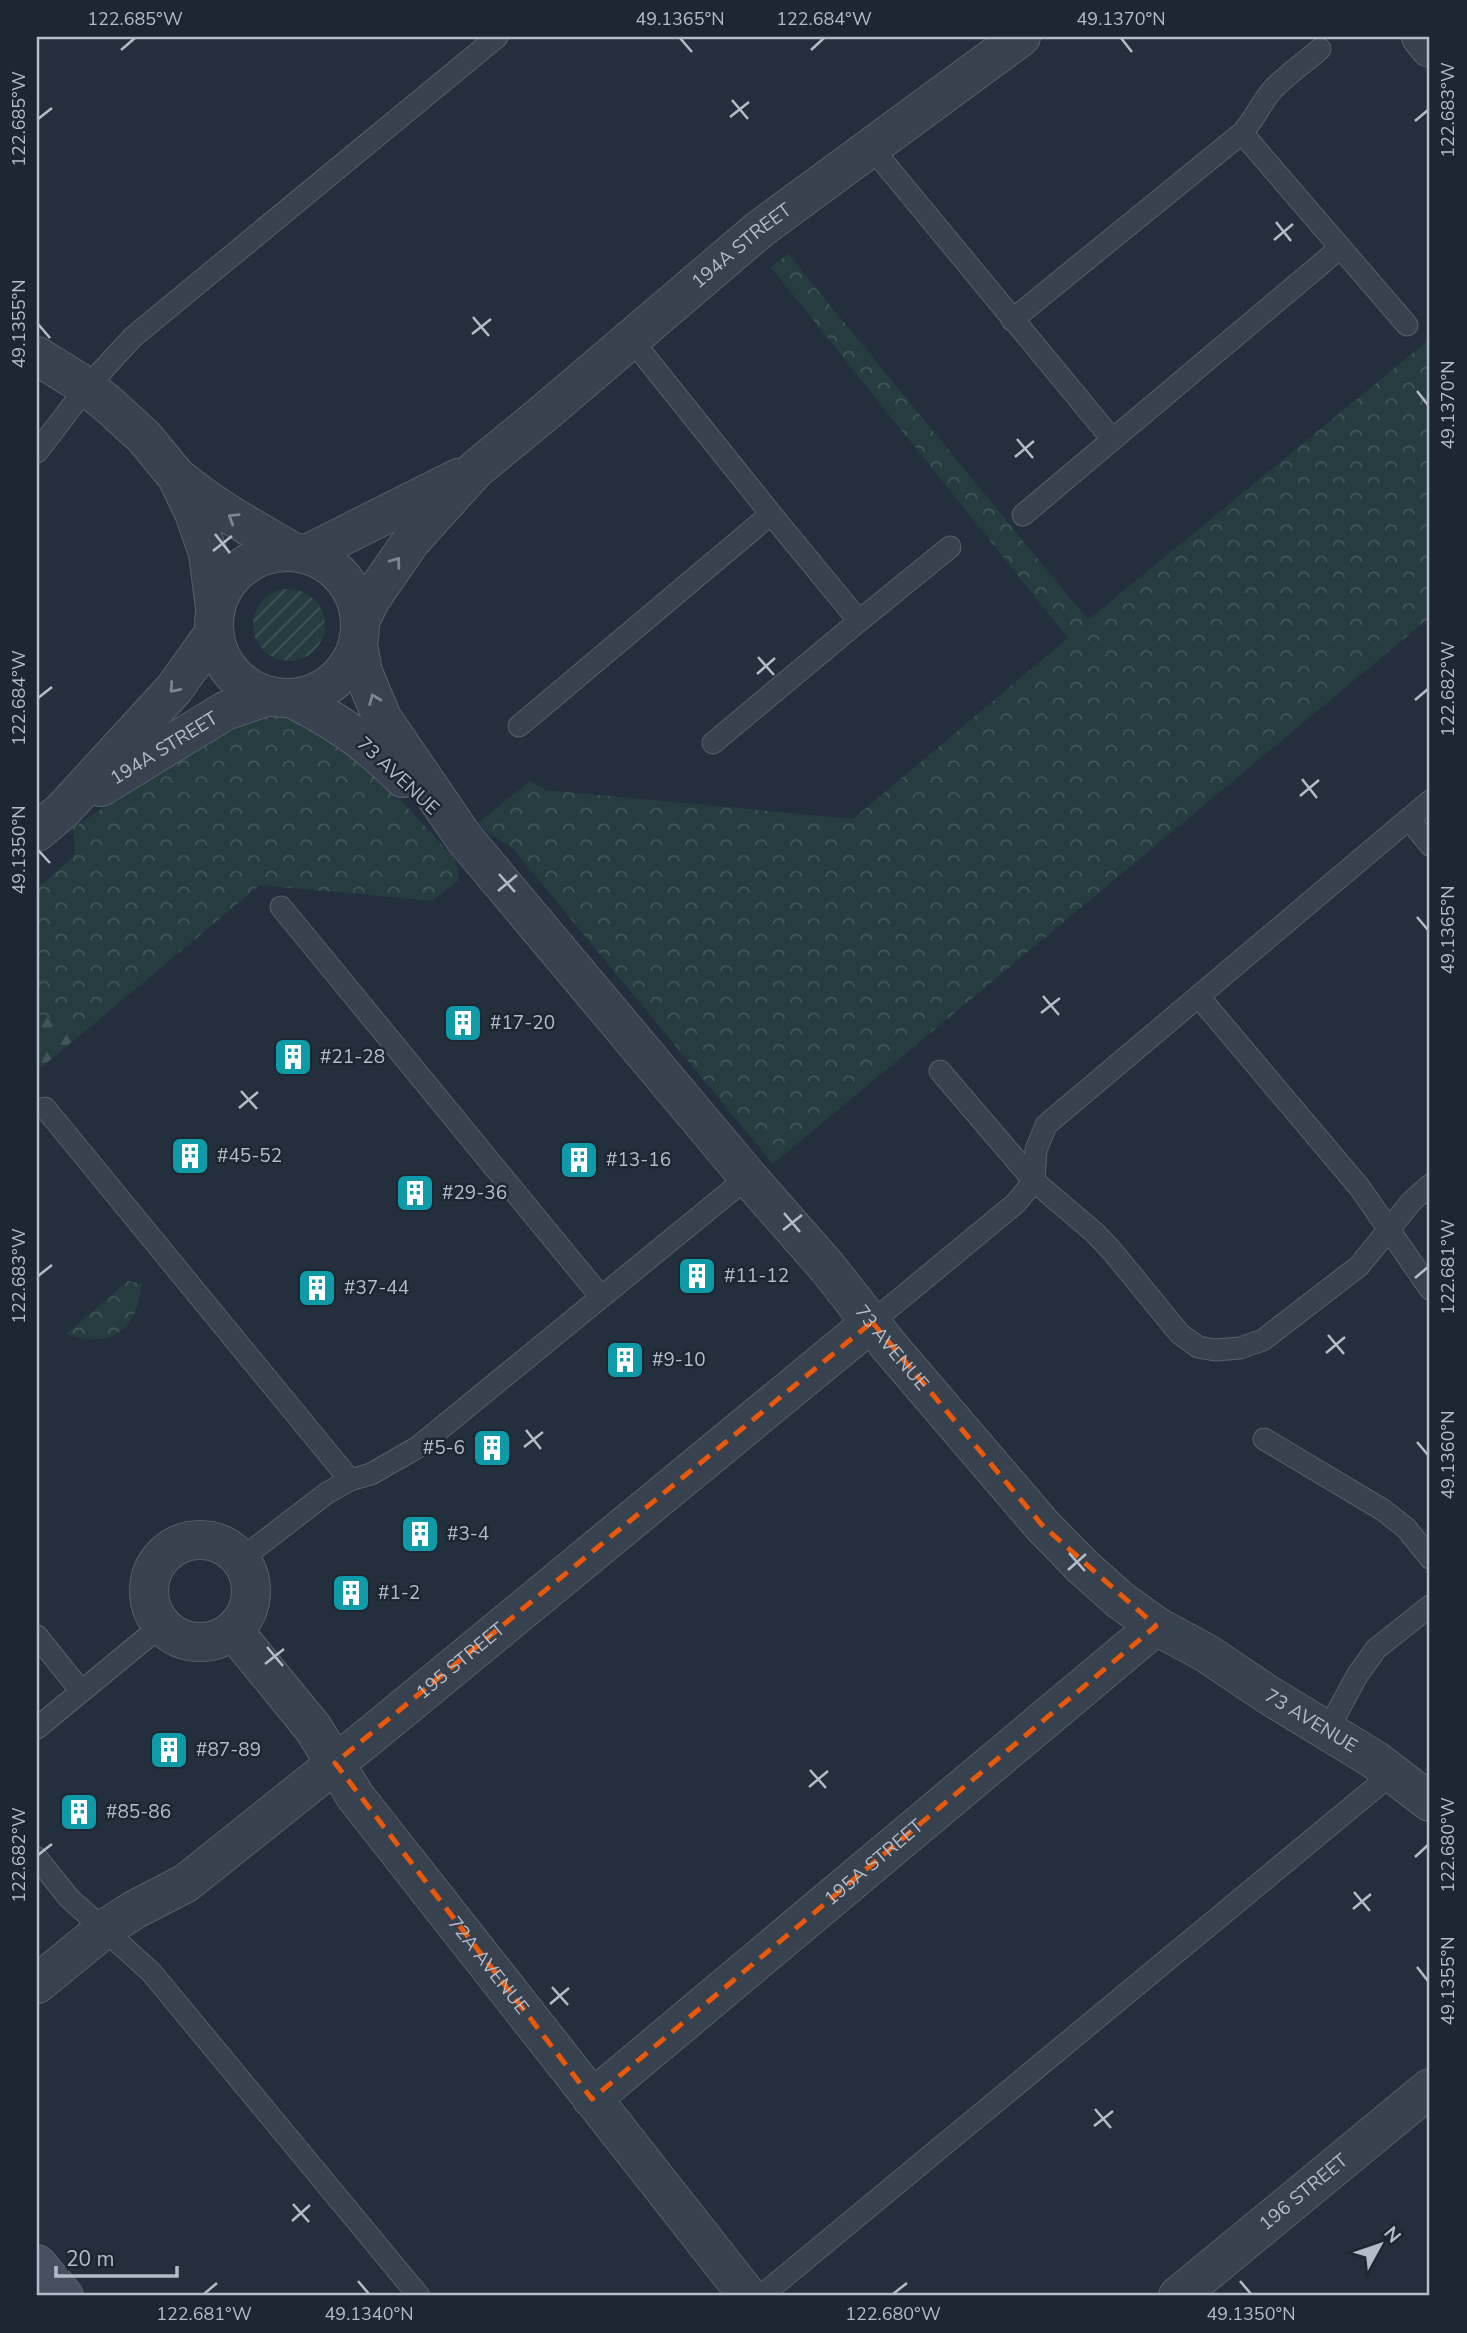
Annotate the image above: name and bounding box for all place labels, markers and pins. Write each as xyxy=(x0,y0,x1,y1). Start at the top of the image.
building icon: #17-20 xyxy=(442,1002,484,1044)
place label: #17-20 xyxy=(490,1010,555,1036)
building icon: #21-28 xyxy=(272,1036,314,1078)
place label: #21-28 xyxy=(320,1044,385,1070)
building icon: #45-52 xyxy=(169,1135,211,1177)
building icon: #13-16 xyxy=(558,1139,600,1181)
place label: #45-52 xyxy=(217,1143,282,1169)
place label: #13-16 xyxy=(606,1147,671,1173)
building icon: #29-36 xyxy=(394,1172,436,1214)
place label: #29-36 xyxy=(442,1180,507,1206)
building icon: #11-12 xyxy=(676,1255,718,1297)
place label: #11-12 xyxy=(724,1263,789,1289)
building icon: #37-44 xyxy=(296,1267,338,1309)
place label: #37-44 xyxy=(344,1275,409,1301)
building icon: #9-10 xyxy=(604,1339,646,1381)
place label: #9-10 xyxy=(652,1347,706,1373)
building icon: #5-6 xyxy=(471,1427,513,1469)
place label: #5-6 xyxy=(423,1435,465,1461)
building icon: #3-4 xyxy=(399,1513,441,1555)
place label: #3-4 xyxy=(447,1521,489,1547)
building icon: #1-2 xyxy=(330,1572,372,1614)
place label: #1-2 xyxy=(378,1580,420,1606)
building icon: #87-89 xyxy=(148,1729,190,1771)
place label: #87-89 xyxy=(196,1737,261,1763)
building icon: #85-86 xyxy=(58,1791,100,1833)
place label: #85-86 xyxy=(106,1799,171,1825)

